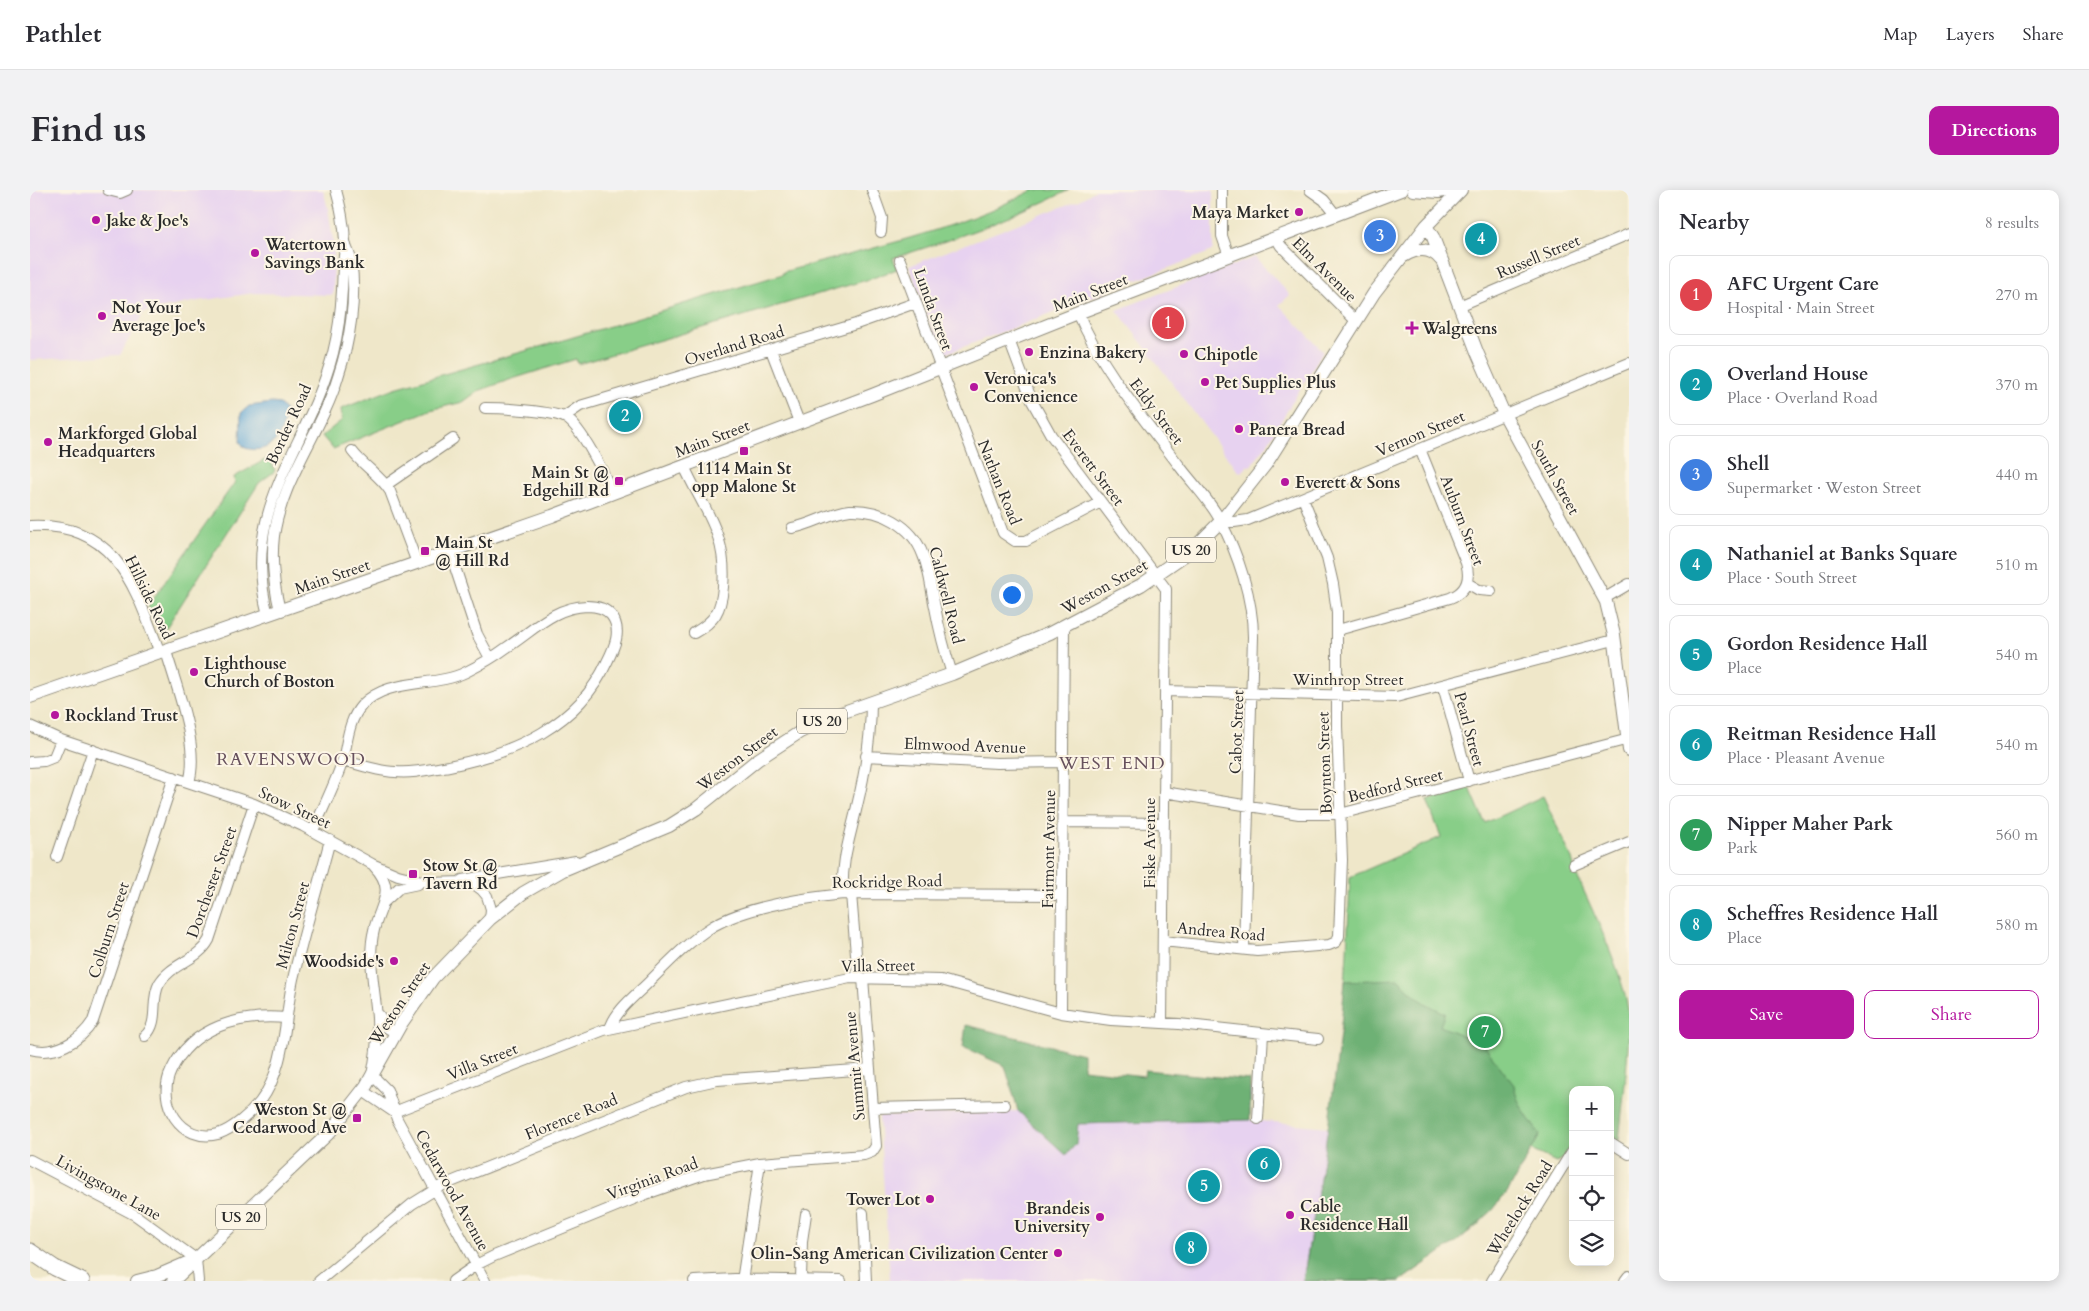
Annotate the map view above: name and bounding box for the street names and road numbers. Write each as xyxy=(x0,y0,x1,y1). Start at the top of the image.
street label: Russell Street xyxy=(1493,229,1584,284)
street label: Elm Avenue xyxy=(1287,232,1362,307)
street label: Lunda Street xyxy=(908,265,958,353)
street label: Main Street xyxy=(1050,269,1131,317)
street label: Overland Road xyxy=(682,320,787,372)
street label: Eddy Street xyxy=(1124,374,1189,449)
street label: Border Road xyxy=(261,380,317,468)
street label: Vernon Street xyxy=(1373,405,1468,463)
street label: Main Street xyxy=(672,415,753,463)
street label: Everett Street xyxy=(1057,425,1129,511)
street label: South Street xyxy=(1526,436,1585,519)
street label: Nathan Road xyxy=(972,437,1026,529)
street label: Auburn Street xyxy=(1435,472,1489,569)
road number: US 20 xyxy=(1166,538,1216,562)
street label: Caldwell Road xyxy=(923,544,969,647)
street label: Hillside Road xyxy=(119,552,179,644)
street label: Main Street xyxy=(292,554,373,600)
street label: Weston Street xyxy=(1056,554,1152,620)
street label: Winthrop Street xyxy=(1292,669,1403,691)
street label: Cabot Street xyxy=(1225,690,1249,775)
street label: Pearl Street xyxy=(1449,690,1490,769)
road number: US 20 xyxy=(797,708,847,734)
street label: Boynton Street xyxy=(1312,711,1338,815)
street label: Weston Street xyxy=(692,721,783,797)
street label: Elmwood Avenue xyxy=(903,733,1026,759)
street label: Bedford Street xyxy=(1345,764,1445,808)
street label: Stow Street xyxy=(255,782,334,834)
street label: Fairmont Avenue xyxy=(1037,789,1061,909)
street label: Fiske Avenue xyxy=(1139,798,1161,888)
street label: Dorchester Street xyxy=(182,824,242,941)
street label: Rockridge Road xyxy=(832,870,943,894)
street label: Colburn Street xyxy=(83,879,135,981)
street label: Milton Street xyxy=(271,879,315,971)
street label: Andrea Road xyxy=(1176,917,1266,947)
street label: Villa Street xyxy=(841,954,915,978)
street label: Weston Street xyxy=(363,958,436,1050)
street label: Summit Avenue xyxy=(839,1010,871,1121)
street label: Villa Street xyxy=(444,1038,521,1086)
street label: Florence Road xyxy=(522,1088,621,1145)
street label: Cedarwood Avenue xyxy=(410,1126,495,1255)
street label: Livingstone Lane xyxy=(52,1150,165,1226)
street label: Virginia Road xyxy=(604,1152,701,1206)
street label: Wheelock Road xyxy=(1481,1156,1558,1261)
road number: US 20 xyxy=(216,1204,266,1230)

